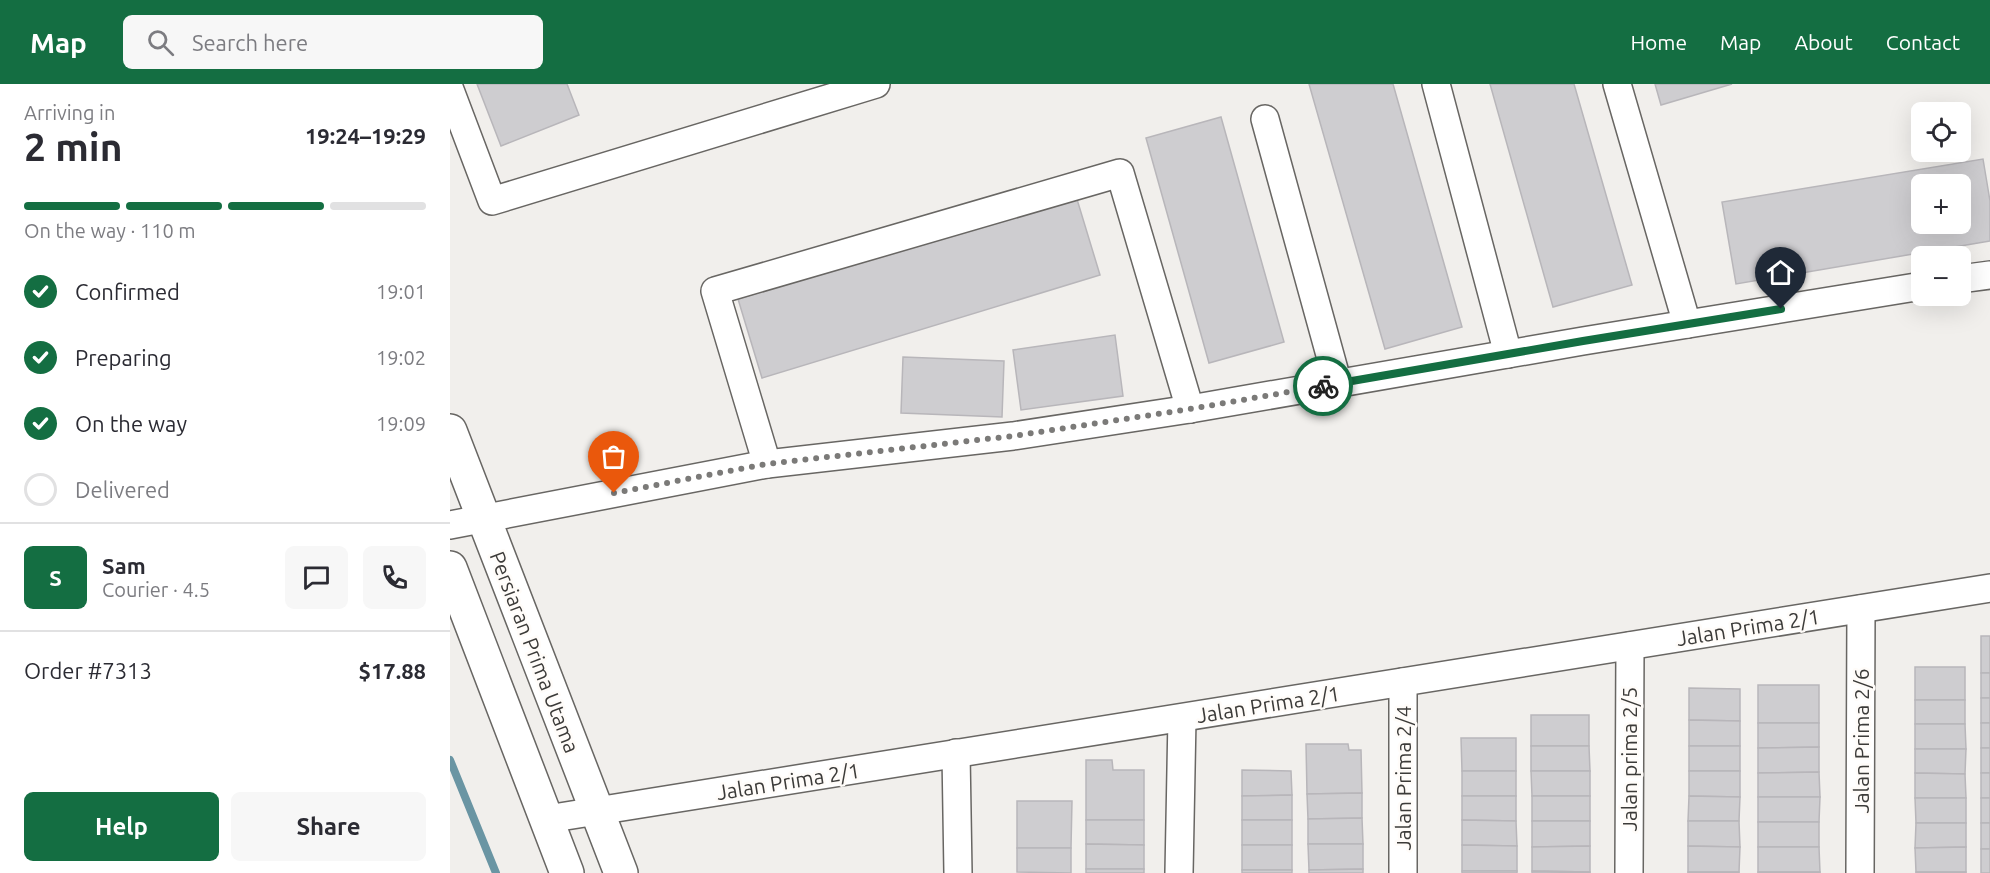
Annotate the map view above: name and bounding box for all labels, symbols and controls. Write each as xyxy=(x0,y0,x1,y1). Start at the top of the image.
search box xyxy=(123,15,543,69)
icon: search xyxy=(144,26,177,59)
text: Map xyxy=(30,27,87,58)
text: Search here xyxy=(192,30,308,55)
text: Home xyxy=(1630,30,1687,54)
text: Map xyxy=(1720,30,1761,54)
text: About xyxy=(1794,30,1853,54)
text: Contact xyxy=(1886,30,1960,54)
text: Arriving in xyxy=(24,101,115,124)
map controls xyxy=(1911,102,1971,306)
button: locate xyxy=(1911,102,1971,162)
text: 19:24–19:29 xyxy=(305,123,426,148)
text: 2 min xyxy=(24,125,123,168)
button: + xyxy=(1911,174,1971,234)
text: On the way · 110 m xyxy=(24,219,196,242)
button: − xyxy=(1911,246,1971,306)
pin xyxy=(1755,247,1806,309)
icon: home xyxy=(1764,256,1797,289)
icon: check xyxy=(24,275,57,308)
text: Confirmed xyxy=(75,279,180,304)
text: 19:01 xyxy=(376,280,426,303)
icon: check xyxy=(24,341,57,374)
text: Preparing xyxy=(75,345,172,370)
text: 19:02 xyxy=(376,346,426,369)
courier xyxy=(1293,356,1353,416)
icon: bike xyxy=(1307,370,1340,403)
icon: check xyxy=(24,407,57,440)
text: On the way xyxy=(75,411,187,436)
text: 19:09 xyxy=(376,412,426,435)
pin xyxy=(588,431,639,493)
icon: bag xyxy=(597,440,630,473)
text: Delivered xyxy=(75,477,170,502)
button: chat xyxy=(285,546,348,609)
button: phone xyxy=(363,546,426,609)
street label: Persiaran Prima Utama xyxy=(485,548,585,756)
text: Sam xyxy=(102,553,146,578)
text: S xyxy=(49,565,62,590)
text: Courier · 4.5 xyxy=(102,578,210,601)
street label: Jalan Prima 2/1 xyxy=(1674,604,1822,650)
text: Order #7313 xyxy=(24,658,152,683)
text: $17.88 xyxy=(359,658,426,683)
street label: Jalan Prima 2/6 xyxy=(1849,668,1873,814)
street label: Jalan Prima 2/1 xyxy=(1194,681,1342,727)
street label: Jalan prima 2/5 xyxy=(1617,687,1641,831)
street label: Jalan Prima 2/4 xyxy=(1391,705,1415,851)
street label: Jalan Prima 2/1 xyxy=(714,758,862,804)
button: Help xyxy=(24,792,219,861)
button: Share xyxy=(231,792,426,861)

